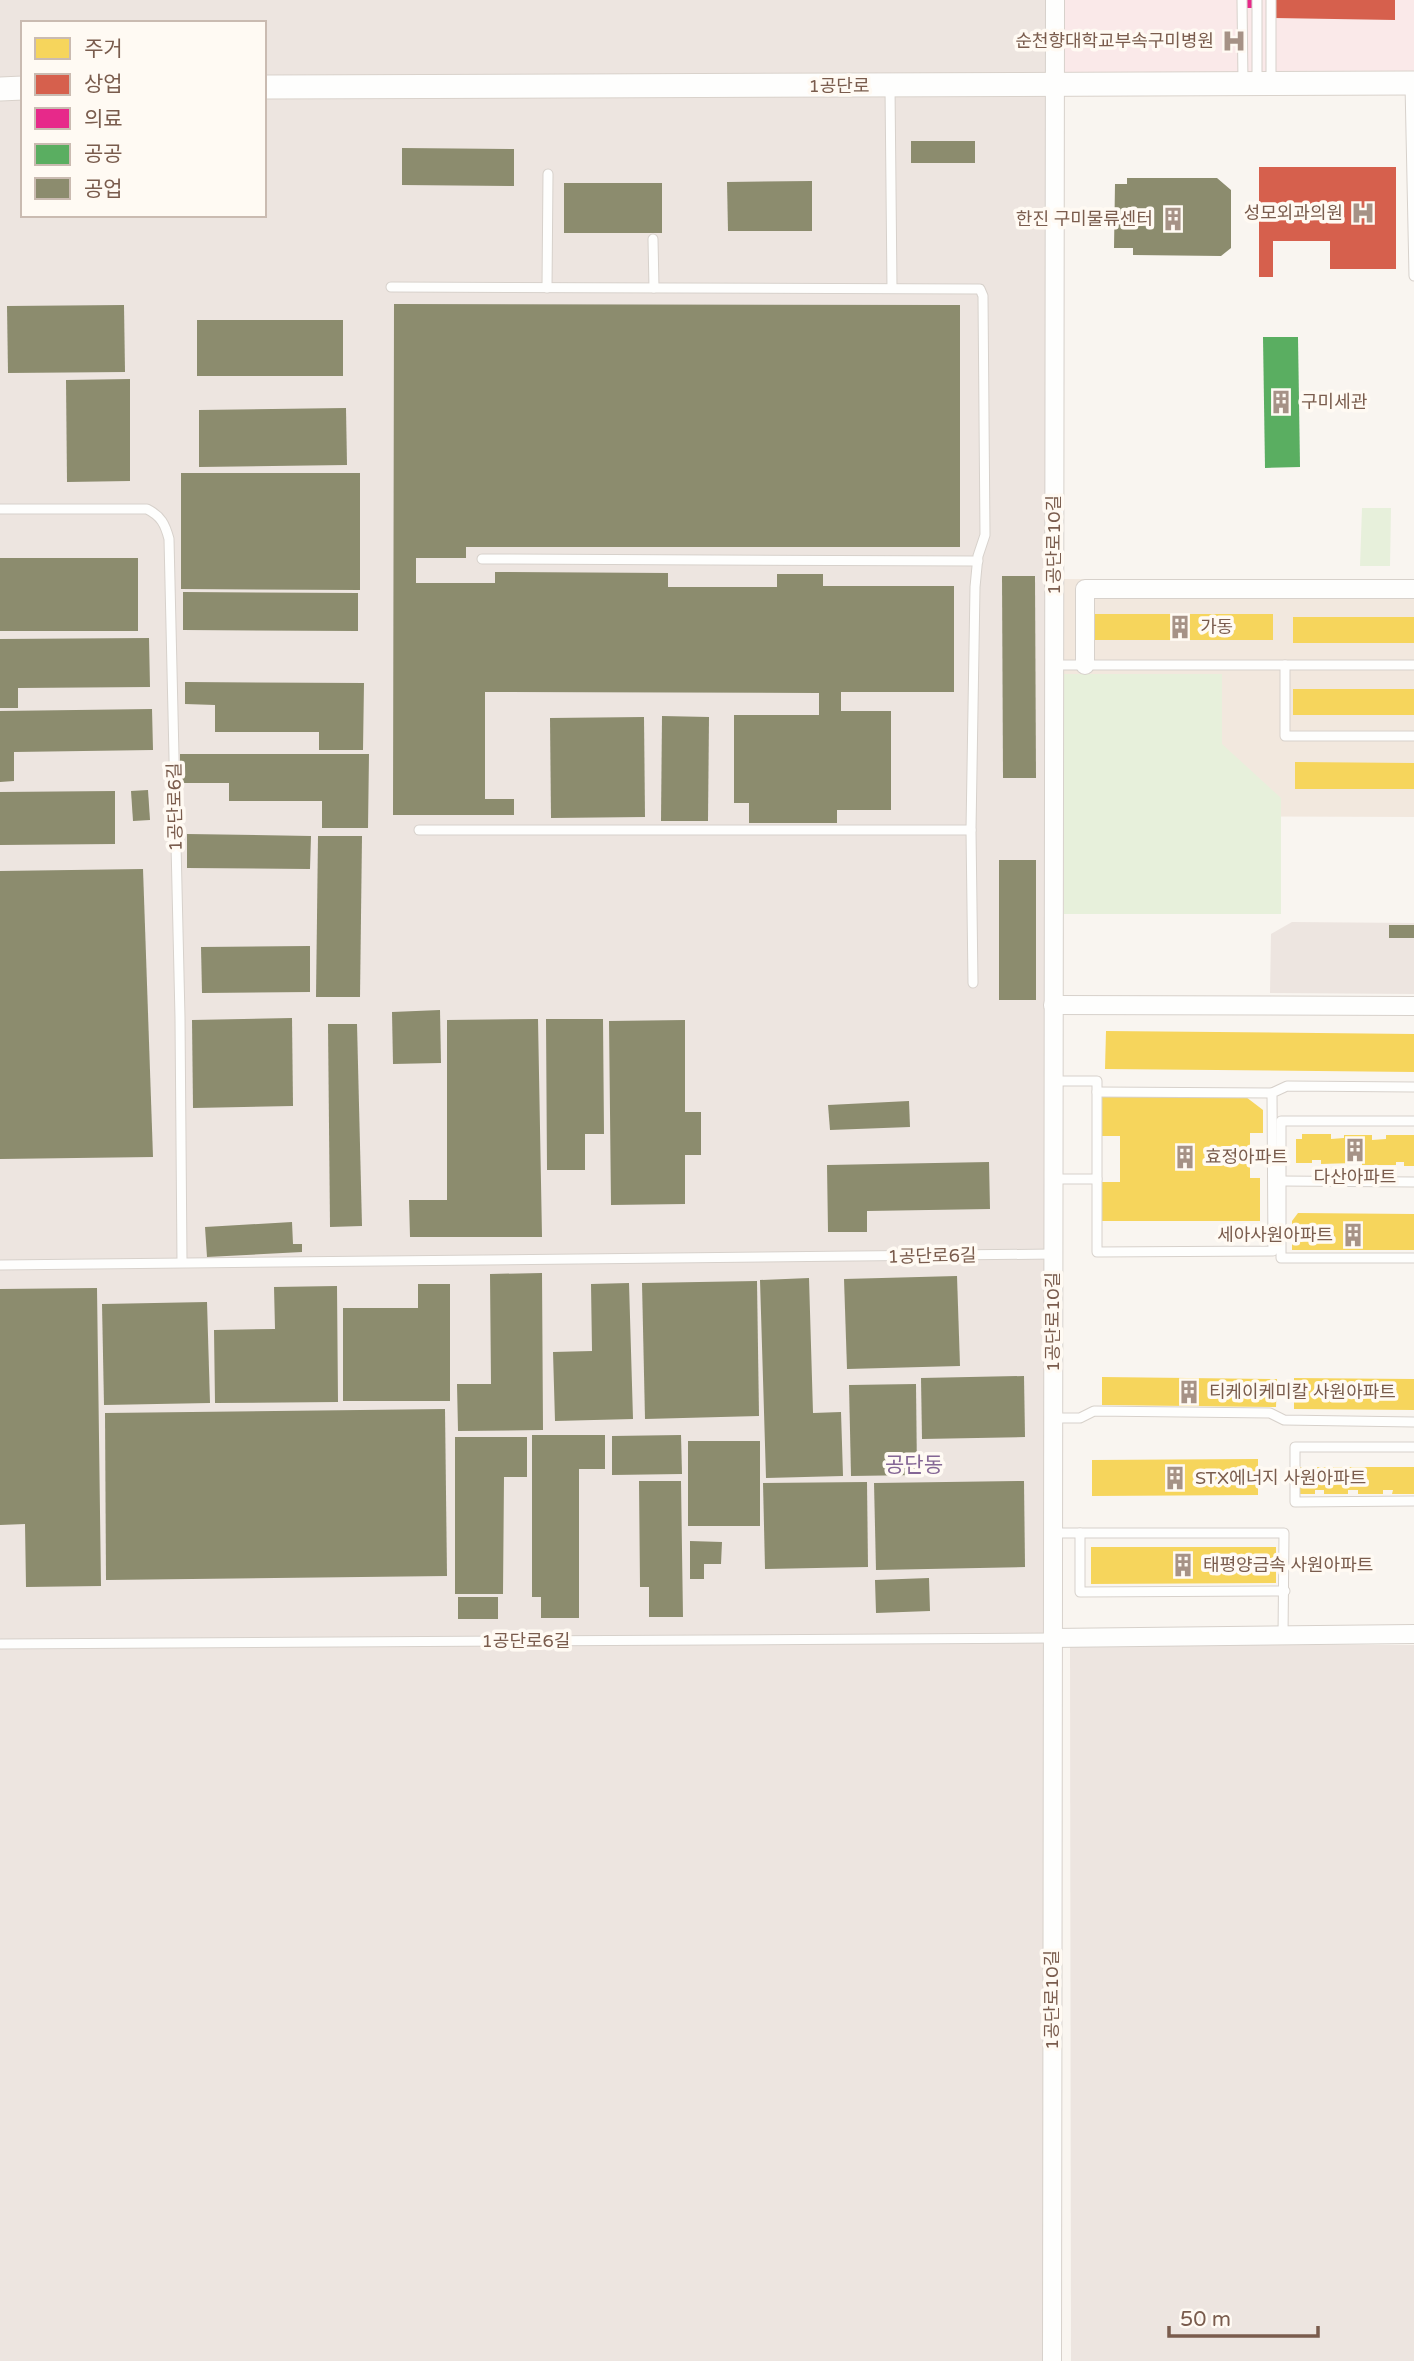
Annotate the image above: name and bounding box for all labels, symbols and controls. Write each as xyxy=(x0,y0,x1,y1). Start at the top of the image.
legend xyxy=(21,21,266,217)
hospital icon: 순천향대학교부속구미병원 xyxy=(1220,27,1248,55)
place label: 순천향대학교부속구미병원 xyxy=(1015,30,1214,52)
text: 주거 xyxy=(84,37,123,62)
text: 상업 xyxy=(84,72,123,97)
street label: 1공단로 xyxy=(809,75,869,97)
text: 의료 xyxy=(84,107,123,132)
text: 공공 xyxy=(84,142,123,167)
text: 공업 xyxy=(84,177,123,202)
hospital icon: 성모외과의원 xyxy=(1349,199,1377,227)
place label: 성모외과의원 xyxy=(1244,202,1343,224)
building icon: 한진 구미물류센터 xyxy=(1159,205,1187,233)
place label: 한진 구미물류센터 xyxy=(1016,208,1153,230)
building icon: 구미세관 xyxy=(1267,388,1295,416)
place label: 구미세관 xyxy=(1301,391,1368,413)
street label: 1공단로10길 xyxy=(1043,495,1065,595)
building icon: 가동 xyxy=(1166,613,1194,641)
place label: 가동 xyxy=(1200,616,1233,638)
street label: 1공단로6길 xyxy=(163,762,187,852)
building icon: 다산아파트 xyxy=(1341,1136,1369,1164)
building icon: 효정아파트 xyxy=(1171,1143,1199,1171)
place label: 효정아파트 xyxy=(1205,1146,1288,1168)
place label: 다산아파트 xyxy=(1314,1166,1396,1188)
building icon: 세아사원아파트 xyxy=(1339,1221,1367,1249)
place label: 세아사원아파트 xyxy=(1217,1224,1333,1246)
street label: 1공단로6길 xyxy=(887,1244,977,1268)
street label: 1공단로10길 xyxy=(1042,1272,1064,1372)
building icon: 티케이케미칼 사원아파트 xyxy=(1175,1378,1203,1406)
place label: 티케이케미칼 사원아파트 xyxy=(1209,1381,1396,1403)
district label: 공단동 xyxy=(885,1453,943,1478)
building icon: STX에너지 사원아파트 xyxy=(1161,1464,1189,1492)
place label: STX에너지 사원아파트 xyxy=(1195,1467,1366,1489)
building icon: 태평양금속 사원아파트 xyxy=(1169,1551,1197,1579)
place label: 태평양금속 사원아파트 xyxy=(1203,1554,1373,1576)
street label: 1공단로6길 xyxy=(482,1630,570,1652)
street label: 1공단로10길 xyxy=(1041,1950,1063,2050)
scale bar xyxy=(1169,2294,1318,2338)
text: 50 m xyxy=(1180,2307,1231,2332)

